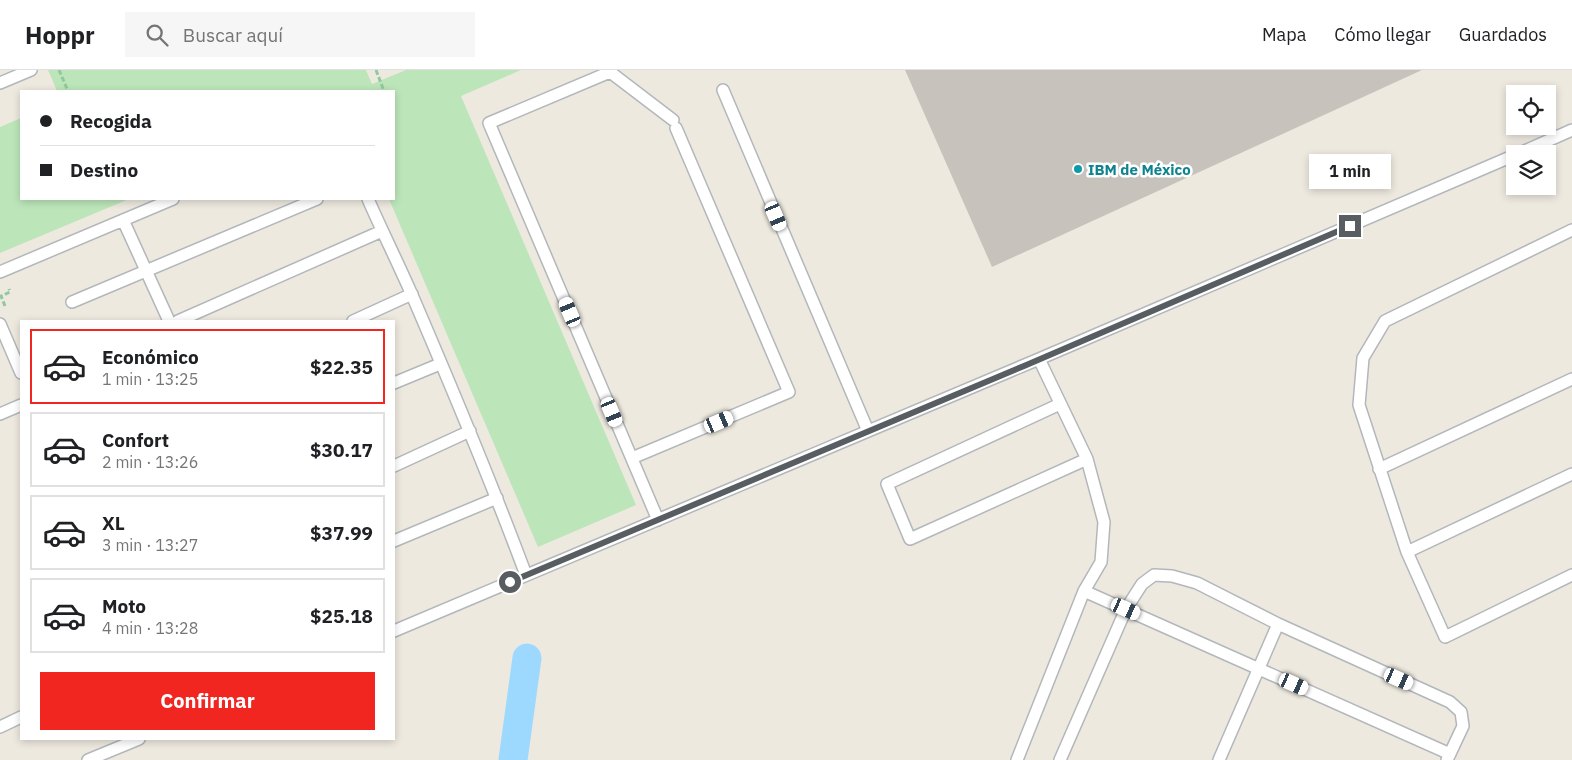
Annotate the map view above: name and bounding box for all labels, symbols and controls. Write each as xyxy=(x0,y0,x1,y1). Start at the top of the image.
search box xyxy=(125,12,475,57)
text: Hoppr xyxy=(25,19,95,51)
icon: search xyxy=(143,21,171,49)
text: Buscar aquí xyxy=(183,23,283,47)
text: Mapa xyxy=(1262,23,1306,46)
text: Cómo llegar xyxy=(1334,23,1431,46)
text: Guardados xyxy=(1459,23,1547,46)
map controls xyxy=(1506,85,1556,195)
button: locate xyxy=(1506,85,1556,135)
text: Recogida xyxy=(70,109,152,133)
button: layers xyxy=(1506,145,1556,195)
callout: 1 min xyxy=(1309,154,1391,188)
text: Destino xyxy=(70,158,138,182)
place label: IBM de México xyxy=(1088,160,1191,179)
text: 1 min xyxy=(1329,161,1371,181)
marker: IBM de México xyxy=(1072,163,1084,175)
car xyxy=(763,199,788,233)
route end xyxy=(1339,215,1361,237)
car xyxy=(557,295,582,329)
icon: car xyxy=(42,344,87,389)
text: Económico xyxy=(102,345,199,369)
text: $22.35 xyxy=(310,355,373,379)
text: 1 min · 13:25 xyxy=(102,369,198,389)
car xyxy=(599,395,624,429)
car xyxy=(702,409,735,435)
icon: car xyxy=(42,427,87,472)
text: Confort xyxy=(102,428,169,452)
text: $30.17 xyxy=(310,438,373,462)
text: 2 min · 13:26 xyxy=(102,452,198,472)
icon: car xyxy=(42,510,87,555)
text: XL xyxy=(102,511,125,535)
text: $37.99 xyxy=(310,521,373,545)
text: 3 min · 13:27 xyxy=(102,535,198,555)
route start xyxy=(499,571,521,593)
icon: car xyxy=(42,593,87,638)
text: Moto xyxy=(102,594,146,618)
car xyxy=(1109,596,1142,622)
text: $25.18 xyxy=(310,604,373,628)
text: 4 min · 13:28 xyxy=(102,618,198,638)
car xyxy=(1382,666,1415,692)
car xyxy=(1277,671,1310,697)
button: Confirmar xyxy=(40,672,375,730)

